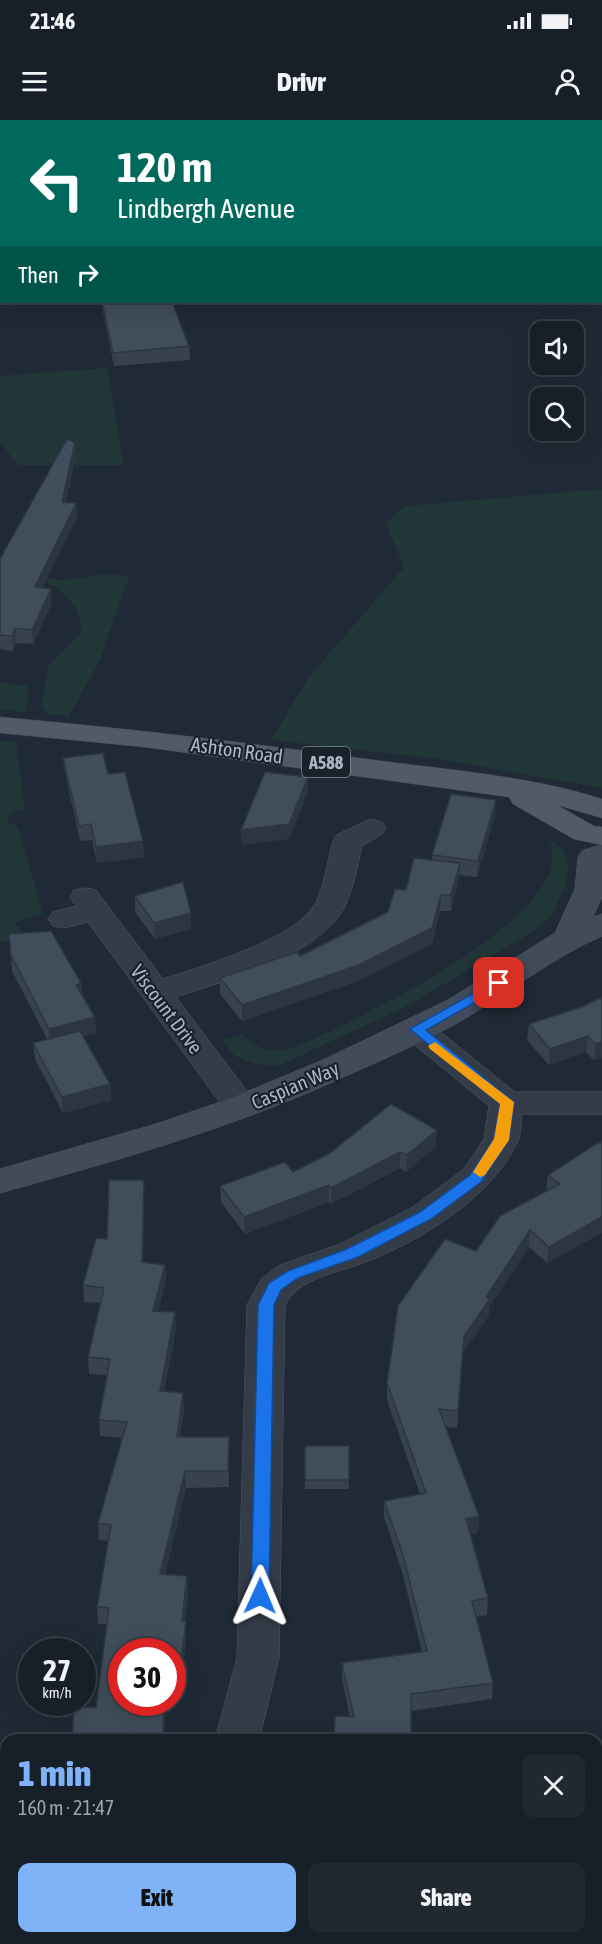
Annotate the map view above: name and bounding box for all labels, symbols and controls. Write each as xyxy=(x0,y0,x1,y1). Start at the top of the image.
text: 21:46 xyxy=(30,8,75,34)
icon: menu xyxy=(18,65,51,98)
icon: person xyxy=(551,65,584,98)
text: Drivr xyxy=(277,66,325,97)
text: 120 m xyxy=(117,143,212,191)
icon: left xyxy=(18,144,96,222)
text: Lindbergh Avenue xyxy=(117,193,295,224)
icon: right xyxy=(71,258,104,291)
text: Then xyxy=(18,262,59,288)
map controls xyxy=(530,321,584,441)
button: sound xyxy=(530,321,584,375)
button: search xyxy=(530,387,584,441)
street label: Ashton Road xyxy=(190,732,284,768)
road number: A588 xyxy=(302,747,350,777)
pin xyxy=(473,957,524,1008)
street label: Viscount Drive xyxy=(126,960,208,1058)
icon: arrive xyxy=(482,966,515,999)
street label: Caspian Way xyxy=(248,1056,342,1114)
position arrow xyxy=(228,1564,292,1628)
speed limit sign: 30 xyxy=(108,1638,186,1716)
text: 27 xyxy=(43,1653,71,1687)
text: km/h xyxy=(42,1684,72,1701)
text: 1 min xyxy=(18,1752,92,1794)
button: close xyxy=(522,1754,585,1817)
text: 160 m · 21:47 xyxy=(18,1796,114,1819)
button: Exit xyxy=(18,1863,296,1932)
button: Share xyxy=(308,1863,585,1932)

